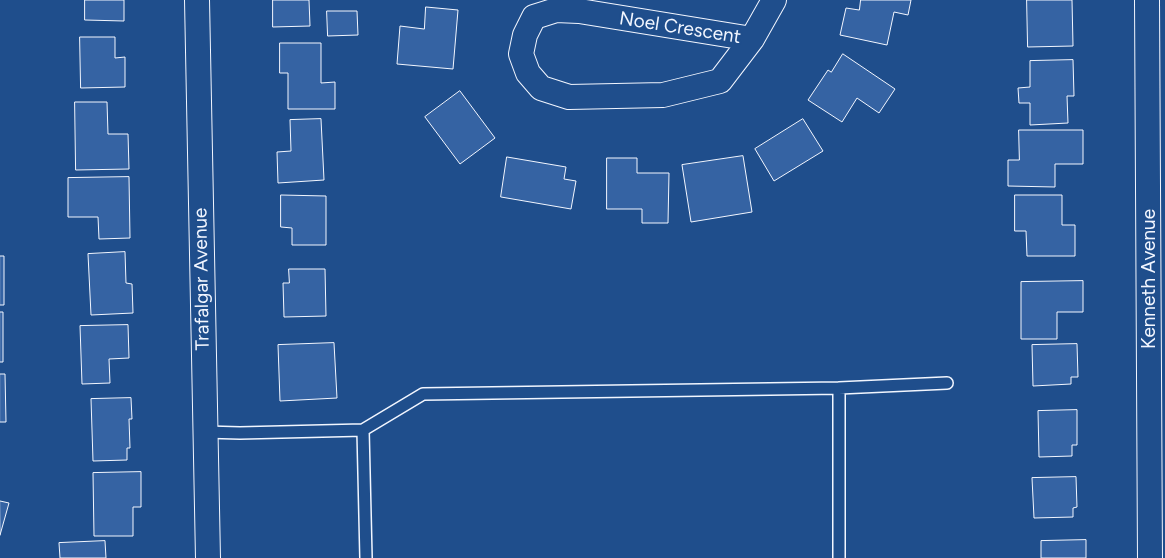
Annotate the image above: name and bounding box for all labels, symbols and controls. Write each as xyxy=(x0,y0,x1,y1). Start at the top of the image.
street label: Noel Crescent xyxy=(618,7,742,49)
street label: Trafalgar Avenue xyxy=(189,207,215,351)
street label: Kenneth Avenue xyxy=(1138,209,1160,349)

